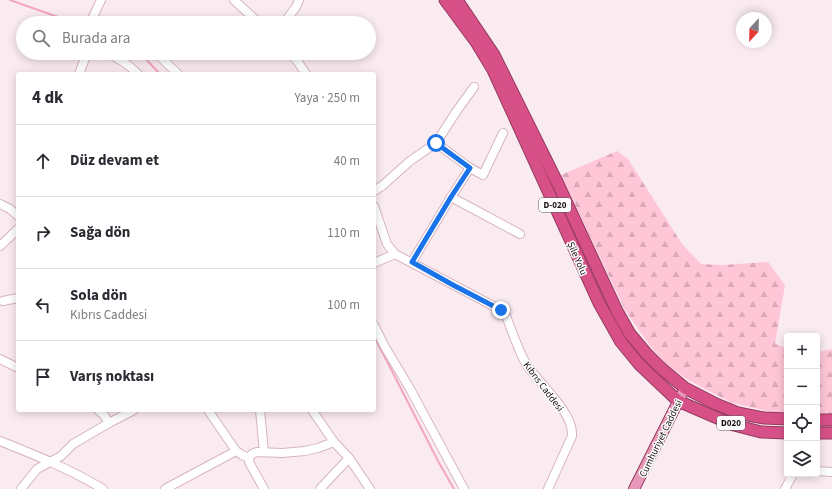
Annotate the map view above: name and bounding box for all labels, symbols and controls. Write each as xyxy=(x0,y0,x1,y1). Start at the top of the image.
north arrow xyxy=(736,12,772,48)
search box xyxy=(16,16,376,60)
icon: search xyxy=(30,27,52,49)
text: Burada ara xyxy=(62,28,130,49)
text: 4 dk xyxy=(32,86,63,110)
text: Yaya · 250 m xyxy=(295,89,360,107)
route start xyxy=(427,134,445,152)
icon: ahead xyxy=(32,150,54,172)
text: Düz devam et xyxy=(70,150,159,171)
text: 40 m xyxy=(334,152,360,170)
road number: D-020 xyxy=(539,198,571,212)
icon: right xyxy=(32,222,54,244)
text: Sağa dön xyxy=(70,222,130,243)
text: 110 m xyxy=(327,224,360,242)
street label: Şile Yolu xyxy=(564,240,591,277)
text: Sola dön xyxy=(70,285,127,306)
icon: left xyxy=(32,294,54,316)
text: 100 m xyxy=(327,296,360,314)
route end xyxy=(492,301,510,319)
text: Kıbrıs Caddesi xyxy=(70,306,147,324)
map controls xyxy=(784,333,820,477)
button: + xyxy=(784,333,820,369)
street label: Kıbrıs Caddesi xyxy=(520,359,567,415)
icon: arrive xyxy=(32,366,54,388)
text: Varış noktası xyxy=(70,366,154,387)
button: − xyxy=(784,369,820,405)
street label: Cumhuriyet Caddesi xyxy=(636,397,686,479)
button: locate xyxy=(784,405,820,441)
road number: D020 xyxy=(717,416,745,430)
button: layers xyxy=(784,441,820,477)

